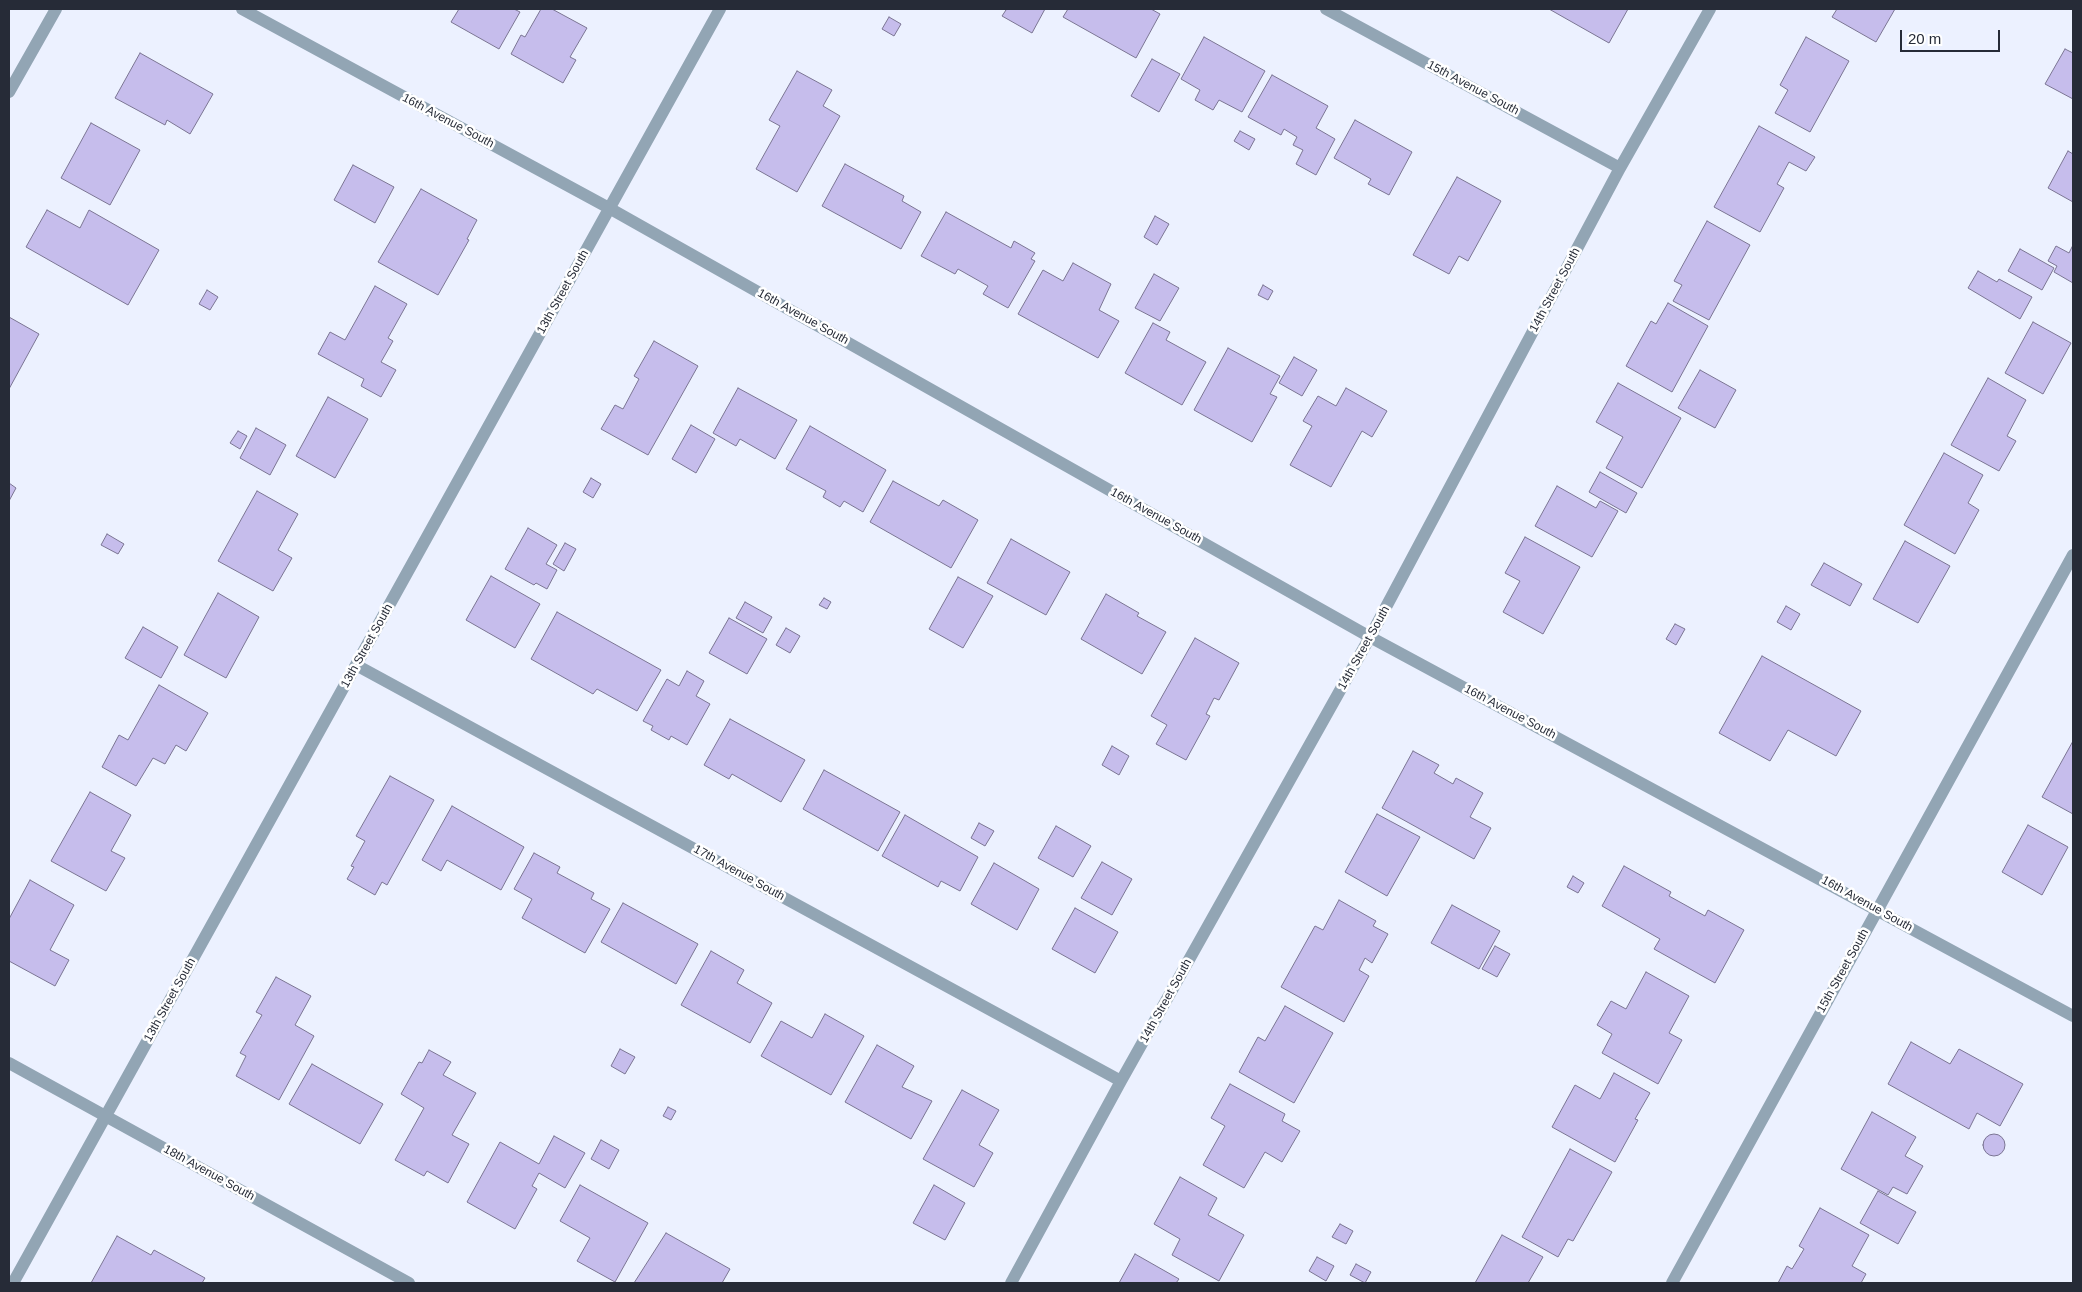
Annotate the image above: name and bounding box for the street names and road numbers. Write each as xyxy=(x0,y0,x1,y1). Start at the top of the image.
street label: 15th Avenue South xyxy=(1425,58,1521,118)
street label: 16th Avenue South xyxy=(400,91,496,151)
street label: 14th Street South xyxy=(1527,245,1583,335)
street label: 13th Street South xyxy=(534,248,592,336)
street label: 16th Avenue South xyxy=(755,286,851,348)
street label: 16th Avenue South xyxy=(1108,485,1204,547)
street label: 13th Street South xyxy=(338,602,396,690)
street label: 14th Street South xyxy=(1335,604,1393,692)
street label: 16th Avenue South xyxy=(1462,682,1558,742)
street label: 17th Avenue South xyxy=(691,842,787,904)
street label: 16th Avenue South xyxy=(1819,873,1915,935)
street label: 15th Street South xyxy=(1814,927,1872,1015)
street label: 13th Street South xyxy=(141,956,199,1044)
street label: 14th Street South xyxy=(1137,957,1195,1045)
street label: 18th Avenue South xyxy=(161,1142,257,1204)

